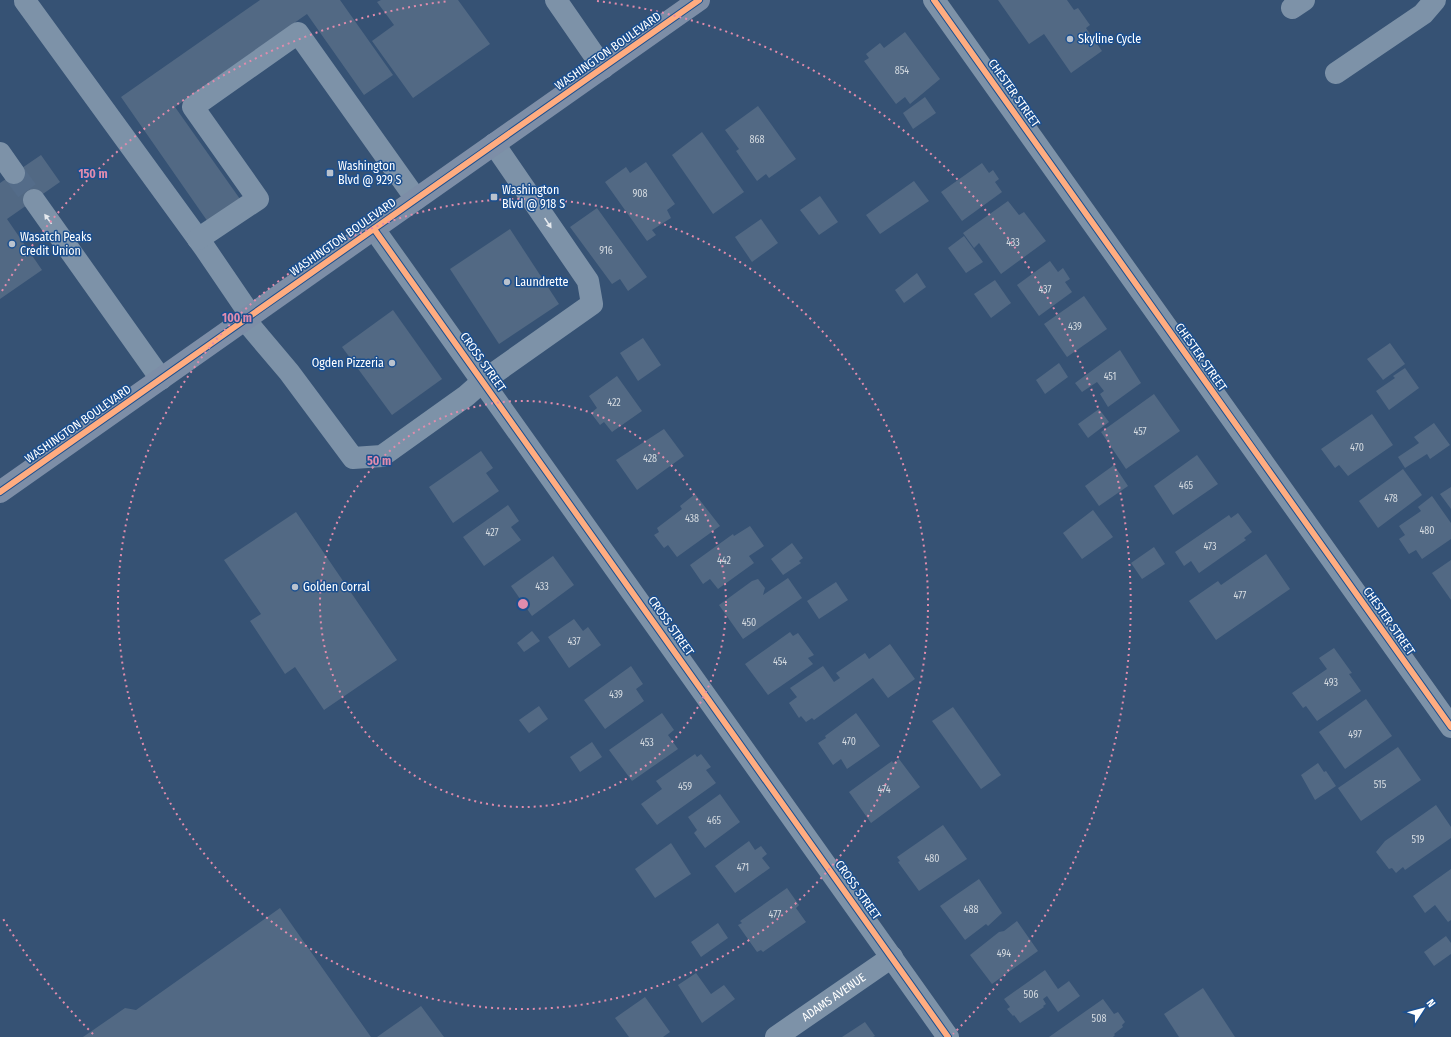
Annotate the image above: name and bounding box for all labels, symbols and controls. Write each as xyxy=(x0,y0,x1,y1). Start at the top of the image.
street label: WASHINGTON BOULEVARD xyxy=(552,9,664,93)
place label: Skyline Cycle xyxy=(1078,32,1141,46)
marker: Skyline Cycle xyxy=(1065,34,1075,44)
street label: CHESTER STREET xyxy=(985,56,1043,130)
house number: 854 xyxy=(895,65,909,77)
house number: 868 xyxy=(750,134,764,146)
place label: Washington Blvd @ 929 S xyxy=(338,159,402,187)
text: 150 m xyxy=(78,167,108,181)
marker: Washington Blvd @ 929 S xyxy=(325,168,335,178)
place label: Washington Blvd @ 918 S xyxy=(502,183,565,211)
house number: 908 xyxy=(632,188,648,200)
marker: Washington Blvd @ 918 S xyxy=(489,192,499,202)
street label: WASHINGTON BOULEVARD xyxy=(287,195,399,279)
one-way arrow xyxy=(44,214,52,225)
one-way arrow xyxy=(544,217,552,228)
place label: Wasatch Peaks Credit Union xyxy=(20,230,92,258)
house number: 433 xyxy=(1006,237,1020,249)
marker: Wasatch Peaks Credit Union xyxy=(7,239,17,249)
house number: 916 xyxy=(599,245,613,257)
place label: Laundrette xyxy=(515,275,569,289)
marker: Laundrette xyxy=(502,277,512,287)
house number: 437 xyxy=(1038,284,1052,296)
text: 100 m xyxy=(222,311,252,325)
street label: CHESTER STREET xyxy=(1172,320,1230,394)
house number: 439 xyxy=(1068,321,1082,333)
street label: CROSS STREET xyxy=(457,330,509,395)
place label: Ogden Pizzeria xyxy=(312,356,384,370)
marker: Ogden Pizzeria xyxy=(387,358,397,368)
house number: 451 xyxy=(1104,371,1116,383)
street label: WASHINGTON BOULEVARD xyxy=(22,382,134,466)
house number: 422 xyxy=(607,397,621,409)
house number: 457 xyxy=(1133,426,1147,438)
house number: 470 xyxy=(1350,442,1364,454)
house number: 428 xyxy=(643,453,657,465)
text: 50 m xyxy=(367,454,391,468)
house number: 465 xyxy=(1179,480,1194,492)
house number: 478 xyxy=(1384,493,1398,505)
house number: 438 xyxy=(685,513,699,525)
house number: 480 xyxy=(1419,525,1435,537)
house number: 427 xyxy=(485,527,499,539)
house number: 473 xyxy=(1203,541,1217,553)
house number: 442 xyxy=(717,555,732,567)
place label: Golden Corral xyxy=(303,580,370,594)
house number: 433 xyxy=(535,581,549,593)
marker: Golden Corral xyxy=(290,582,300,592)
street label: CHESTER STREET xyxy=(1360,584,1418,658)
house number: 477 xyxy=(1234,590,1246,602)
street label: CROSS STREET xyxy=(645,594,697,659)
centre of rings xyxy=(516,597,530,611)
house number: 450 xyxy=(742,617,756,629)
house number: 437 xyxy=(567,636,581,648)
house number: 454 xyxy=(773,656,787,668)
house number: 493 xyxy=(1324,677,1338,689)
house number: 439 xyxy=(609,689,623,701)
house number: 497 xyxy=(1348,729,1362,741)
house number: 470 xyxy=(842,736,856,748)
house number: 453 xyxy=(640,737,654,749)
house number: 515 xyxy=(1374,779,1387,791)
house number: 459 xyxy=(678,781,692,793)
house number: 474 xyxy=(877,784,891,796)
house number: 465 xyxy=(707,815,722,827)
house number: 519 xyxy=(1412,834,1425,846)
house number: 480 xyxy=(924,853,940,865)
street label: CROSS STREET xyxy=(832,858,884,923)
house number: 471 xyxy=(737,862,749,874)
house number: 488 xyxy=(964,904,978,916)
house number: 477 xyxy=(769,909,781,921)
house number: 494 xyxy=(997,948,1011,960)
street label: ADAMS AVENUE xyxy=(799,970,869,1024)
house number: 506 xyxy=(1024,989,1038,1001)
north arrow xyxy=(1403,989,1443,1029)
text: N xyxy=(1423,997,1438,1010)
house number: 508 xyxy=(1092,1013,1106,1025)

